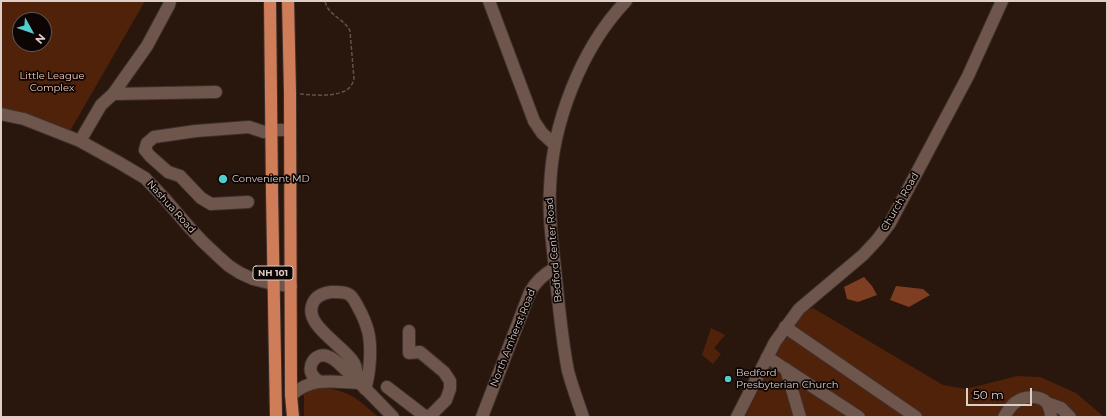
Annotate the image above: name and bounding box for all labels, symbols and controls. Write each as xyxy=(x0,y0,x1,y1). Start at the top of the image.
north arrow xyxy=(12,12,52,52)
text: N xyxy=(32,31,49,47)
park label: Little League Complex xyxy=(19,70,85,94)
street label: Church Road xyxy=(878,171,922,233)
marker: Convenient MD xyxy=(217,173,229,185)
place label: Convenient MD xyxy=(232,173,310,185)
street label: Nashua Road xyxy=(144,178,198,236)
street label: Bedford Center Road xyxy=(543,197,565,303)
road number: NH 101 xyxy=(253,266,293,280)
street label: North Amherst Road xyxy=(488,287,538,389)
place label: Bedford Presbyterian Church xyxy=(736,367,838,390)
marker: Bedford Presbyterian Church xyxy=(723,374,733,384)
scale bar xyxy=(968,380,1034,406)
text: 50 m xyxy=(973,387,1004,402)

